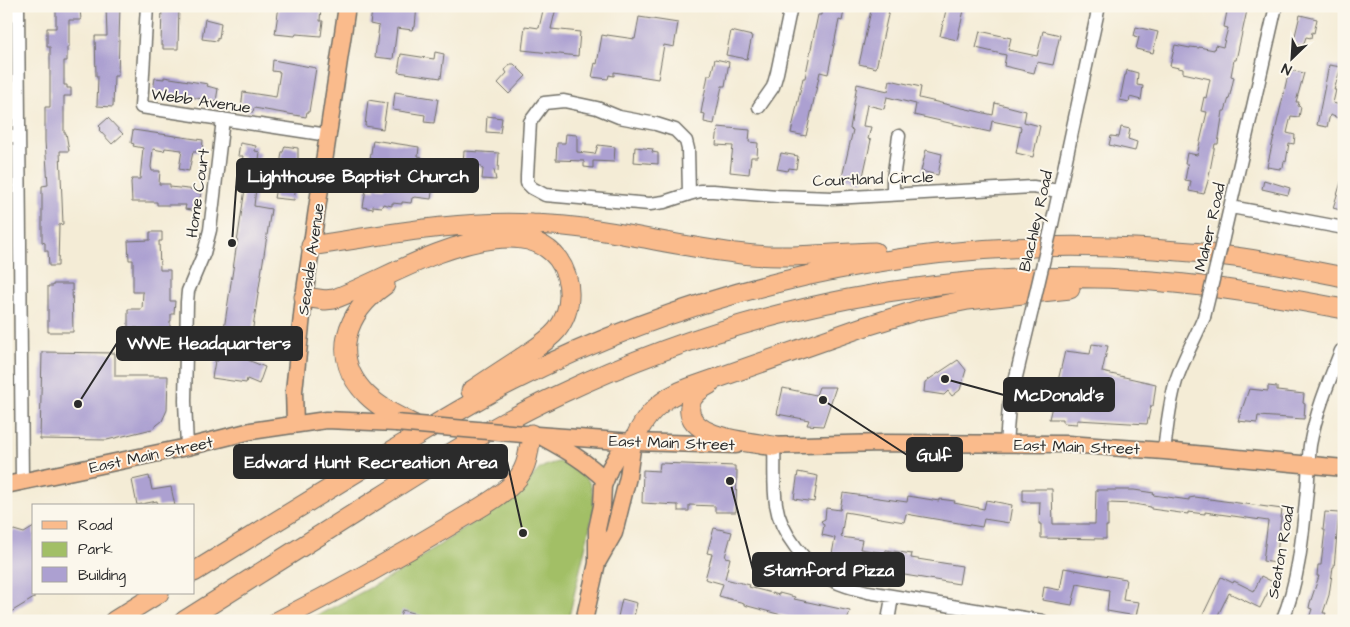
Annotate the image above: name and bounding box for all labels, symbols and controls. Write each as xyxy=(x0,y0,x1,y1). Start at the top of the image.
north arrow xyxy=(1268,32,1318,82)
text: N xyxy=(1279,58,1295,80)
street label: Webb Avenue xyxy=(150,83,252,119)
street label: Home Court xyxy=(181,147,215,239)
callout: Lighthouse Baptist Church xyxy=(237,159,478,192)
text: Lighthouse Baptist Church xyxy=(247,164,470,190)
street label: Courtland Circle xyxy=(812,166,934,192)
street label: Blachley Road xyxy=(1014,168,1059,274)
street label: Maher Road xyxy=(1189,181,1231,274)
street label: Seaside Avenue xyxy=(292,201,330,317)
callout: WWE Headquarters xyxy=(117,327,302,360)
text: WWE Headquarters xyxy=(126,331,291,356)
callout: McDonald's xyxy=(1004,378,1114,411)
text: McDonald's xyxy=(1014,383,1104,408)
street label: East Main Street xyxy=(609,430,736,456)
street label: East Main Street xyxy=(87,431,216,479)
street label: East Main Street xyxy=(1014,434,1141,460)
callout: Gulf xyxy=(907,438,962,471)
text: Gulf xyxy=(916,443,953,468)
callout: Edward Hunt Recreation Area xyxy=(234,445,507,478)
text: Edward Hunt Recreation Area xyxy=(245,450,498,475)
legend xyxy=(32,504,195,594)
street label: Seaton Road xyxy=(1262,504,1300,600)
text: Road xyxy=(78,515,113,536)
text: Park xyxy=(78,539,113,560)
callout: Stamford Pizza xyxy=(753,553,904,586)
text: Stamford Pizza xyxy=(763,558,895,583)
text: Building xyxy=(78,565,126,587)

